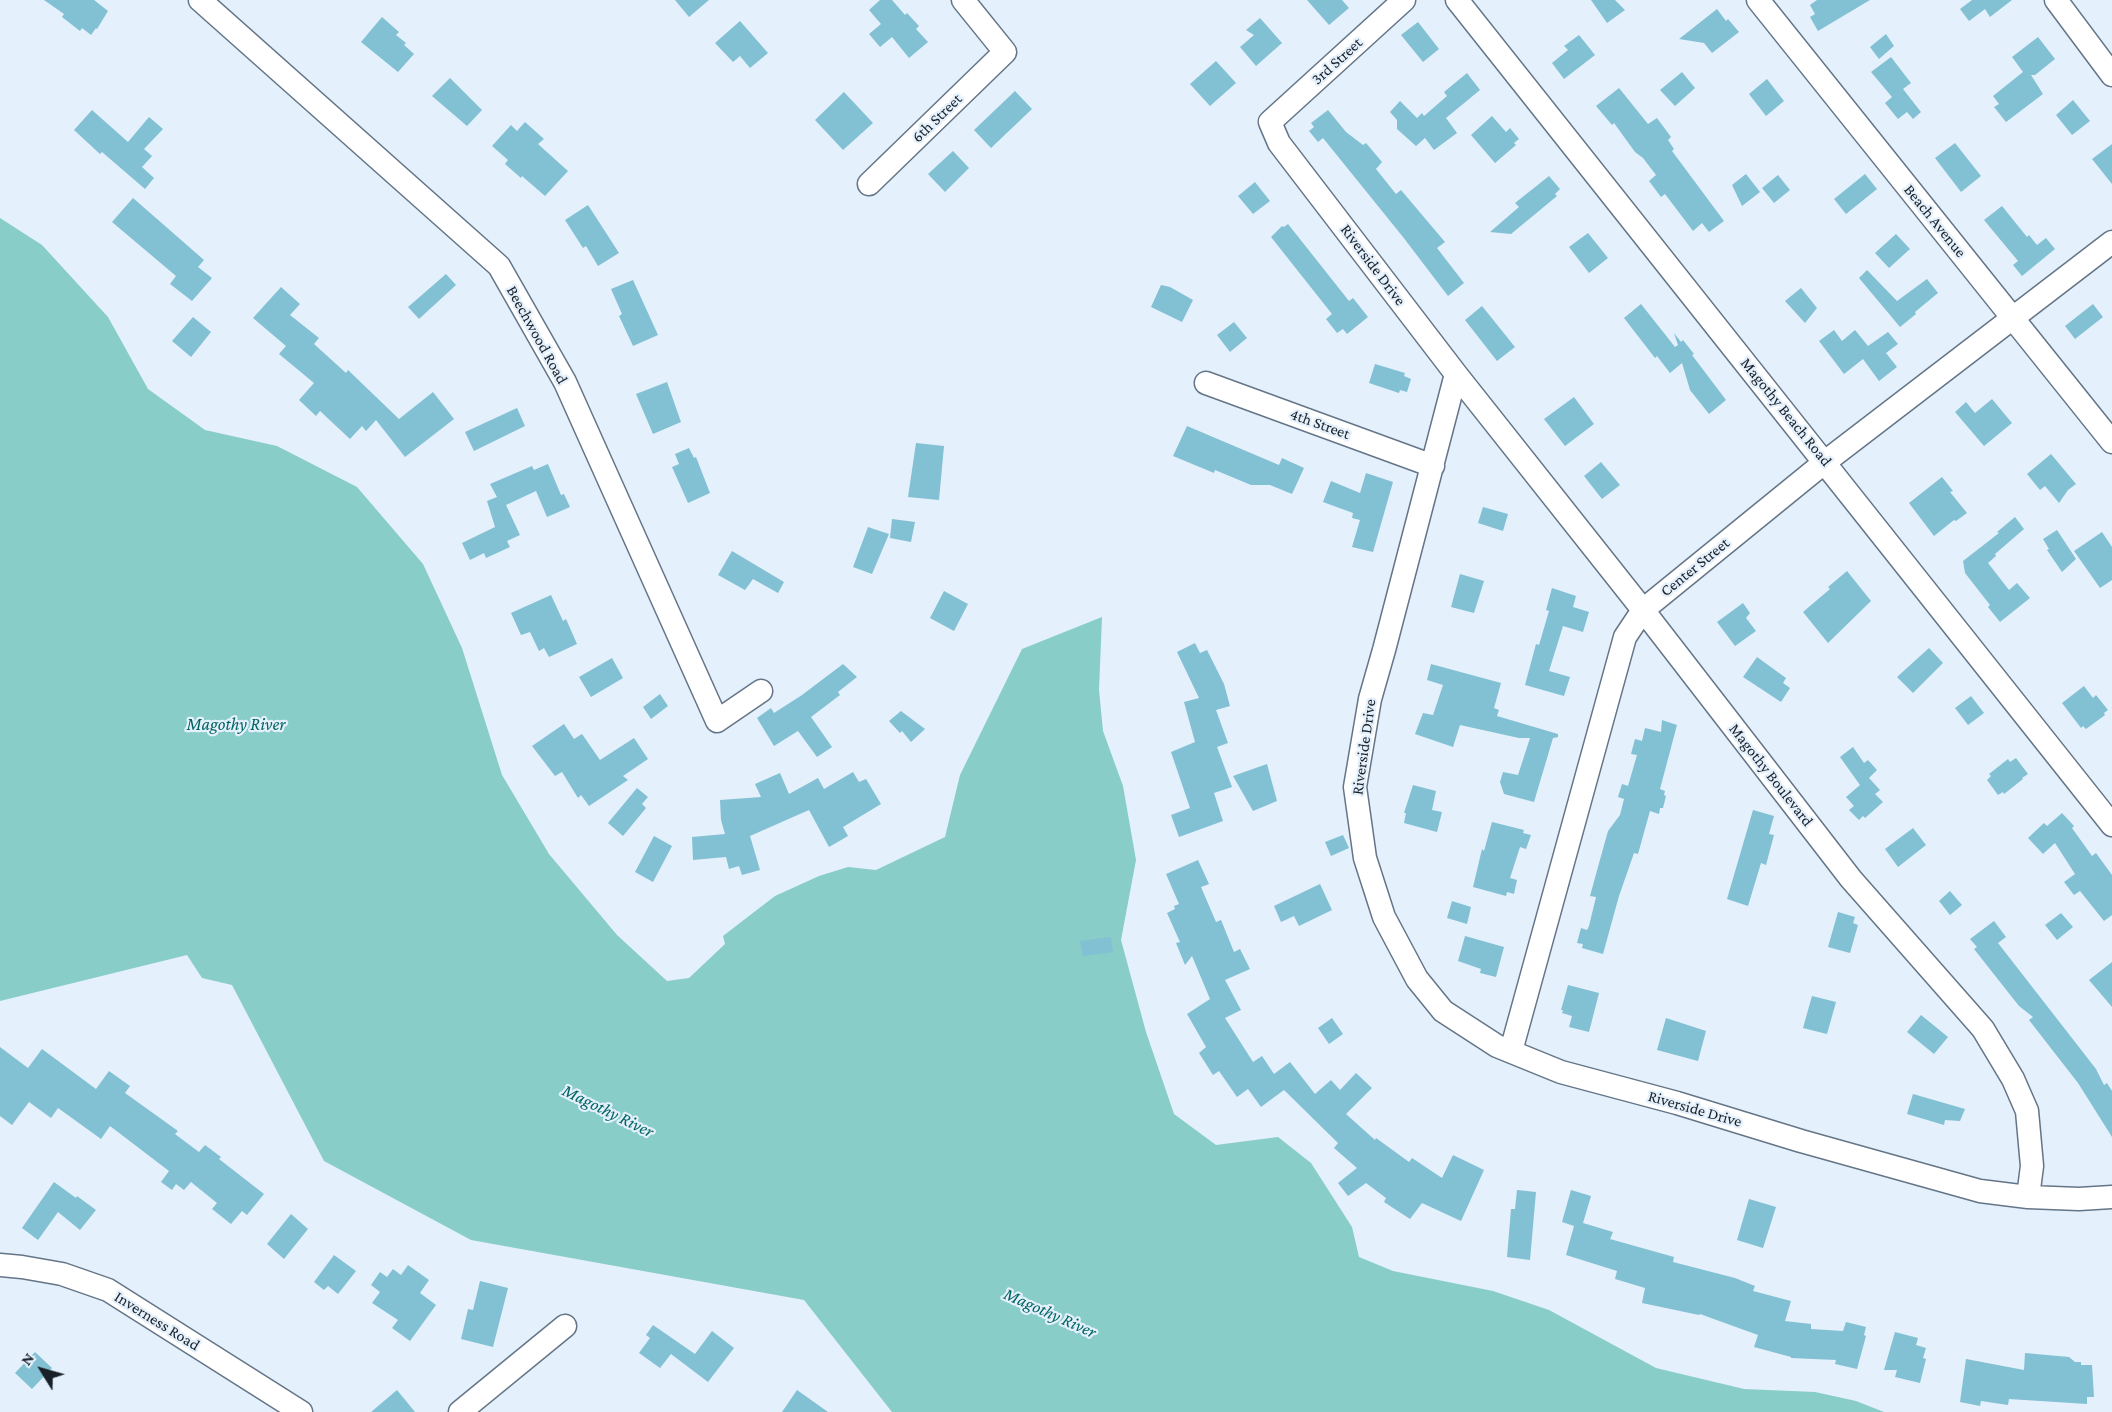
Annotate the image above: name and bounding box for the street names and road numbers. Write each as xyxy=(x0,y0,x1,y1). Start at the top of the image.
street label: 3rd Street xyxy=(1308,33,1366,89)
street label: 6th Street xyxy=(908,89,966,147)
street label: Beach Avenue xyxy=(1900,181,1970,261)
street label: Riverside Drive xyxy=(1336,221,1410,309)
street label: Beechwood Road xyxy=(502,283,572,387)
street label: Magothy Beach Road xyxy=(1736,354,1836,470)
street label: 4th Street xyxy=(1287,404,1353,444)
street label: Center Street xyxy=(1657,533,1733,601)
street label: Riverside Drive xyxy=(1348,698,1380,796)
street label: Magothy Boulevard xyxy=(1725,720,1817,830)
street label: Riverside Drive xyxy=(1646,1086,1744,1132)
street label: Inverness Road xyxy=(111,1287,203,1355)

